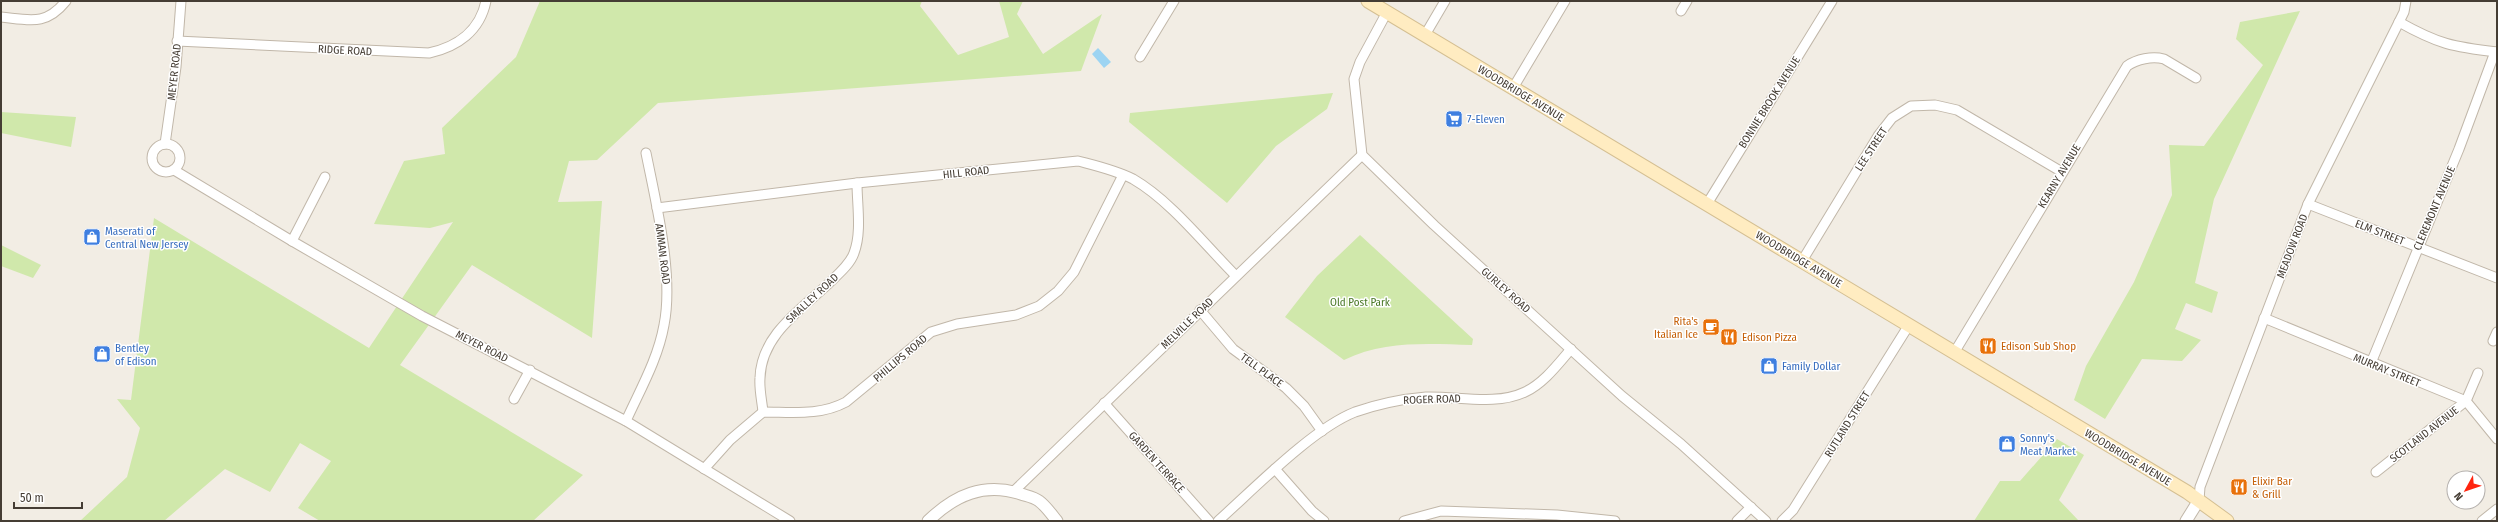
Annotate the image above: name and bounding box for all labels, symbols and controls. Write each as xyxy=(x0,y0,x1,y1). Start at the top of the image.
street label: MEYER ROAD xyxy=(165,43,184,101)
street label: RIDGE ROAD xyxy=(318,43,372,58)
street label: BONNIE BROOK AVENUE xyxy=(1736,54,1803,151)
street label: WOODBRIDGE AVENUE xyxy=(1475,62,1566,124)
supermarket icon: 7-Eleven xyxy=(1444,109,1464,129)
place label: 7-Eleven xyxy=(1467,113,1505,126)
street label: LEE STREET xyxy=(1852,124,1891,174)
street label: KEARNY AVENUE xyxy=(2035,142,2084,211)
street label: HILL ROAD xyxy=(942,164,990,181)
street label: CLEREMONT AVENUE xyxy=(2411,164,2458,252)
street label: MEADOW ROAD xyxy=(2274,212,2311,280)
street label: ELM STREET xyxy=(2353,217,2407,248)
street label: AMMAN ROAD xyxy=(652,223,673,285)
place label: Maserati of Central New Jersey xyxy=(105,225,189,251)
shop icon: Maserati of Central New Jersey xyxy=(82,227,102,247)
street label: WOODBRIDGE AVENUE xyxy=(1753,228,1844,290)
street label: GURLEY ROAD xyxy=(1478,265,1533,316)
street label: SMALLEY ROAD xyxy=(783,271,841,326)
street label: MELVILLE ROAD xyxy=(1158,295,1216,352)
park label: Old Post Park xyxy=(1330,296,1391,309)
place label: Rita's Italian Ice xyxy=(1654,315,1698,341)
cafe icon: Rita's Italian Ice xyxy=(1701,317,1721,337)
restaurant icon: Edison Pizza xyxy=(1719,327,1739,347)
street label: MEYER ROAD xyxy=(453,328,510,365)
place label: Edison Pizza xyxy=(1742,331,1797,344)
street label: PHILLIPS ROAD xyxy=(871,332,930,385)
restaurant icon: Edison Sub Shop xyxy=(1978,336,1998,356)
place label: Edison Sub Shop xyxy=(2001,340,2076,353)
place label: Bentley of Edison xyxy=(115,342,157,368)
shop icon: Bentley of Edison xyxy=(92,344,112,364)
street label: TELL PLACE xyxy=(1238,351,1286,390)
street label: MURRAY STREET xyxy=(2351,351,2423,390)
shop icon: Family Dollar xyxy=(1759,356,1779,376)
place label: Family Dollar xyxy=(1782,360,1840,373)
street label: RUTLAND STREET xyxy=(1822,388,1873,460)
street label: ROGER ROAD xyxy=(1403,392,1461,407)
street label: SCOTLAND AVENUE xyxy=(2387,404,2461,465)
street label: WOODBRIDGE AVENUE xyxy=(2082,426,2173,488)
street label: GARDEN TERRACE xyxy=(1126,429,1187,496)
place label: Sonny's Meat Market xyxy=(2020,432,2076,458)
shop icon: Sonny's Meat Market xyxy=(1997,434,2017,454)
north arrow xyxy=(2446,470,2486,510)
place label: Elixir Bar & Grill xyxy=(2252,475,2292,501)
restaurant icon: Elixir Bar & Grill xyxy=(2229,477,2249,497)
scale bar xyxy=(14,484,82,510)
text: N xyxy=(2452,489,2466,503)
text: 50 m xyxy=(20,491,44,505)

